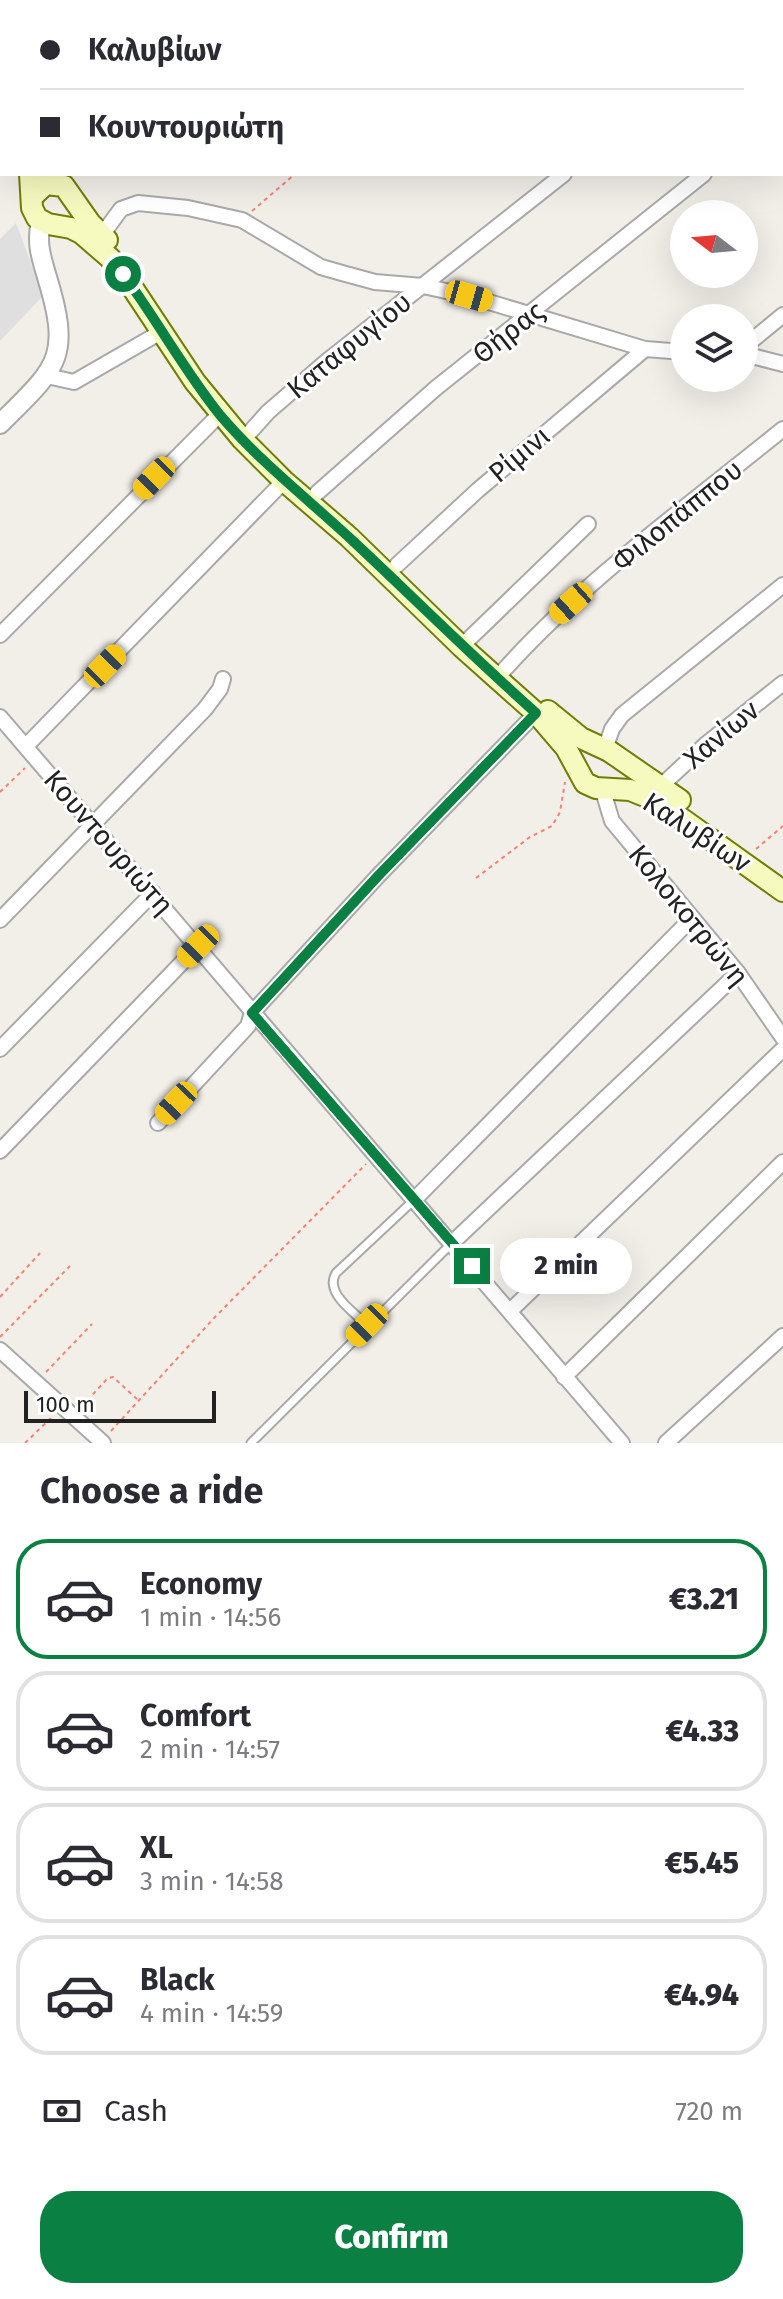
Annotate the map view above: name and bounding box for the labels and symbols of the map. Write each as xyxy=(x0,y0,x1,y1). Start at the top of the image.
north arrow xyxy=(670,200,758,288)
route start xyxy=(105,256,141,292)
car xyxy=(443,278,495,314)
street label: Καταφυγίου xyxy=(280,285,418,406)
street label: Θήρας xyxy=(466,294,551,371)
street label: Ρίμινι xyxy=(482,419,557,489)
car xyxy=(129,452,179,504)
street label: Φιλοπάππου xyxy=(606,453,749,578)
car xyxy=(545,578,597,628)
car xyxy=(80,640,130,692)
street label: Χανίων xyxy=(677,693,766,775)
street label: Κουντουριώτη xyxy=(37,763,180,921)
street label: Καλυβίων xyxy=(637,785,757,880)
street label: Κολοκοτρώνη xyxy=(622,838,756,993)
car xyxy=(173,920,223,972)
car xyxy=(151,1077,201,1129)
callout: 2 min xyxy=(500,1238,632,1294)
route end xyxy=(454,1248,490,1284)
car xyxy=(342,1299,392,1351)
scale bar xyxy=(24,1387,216,1423)

